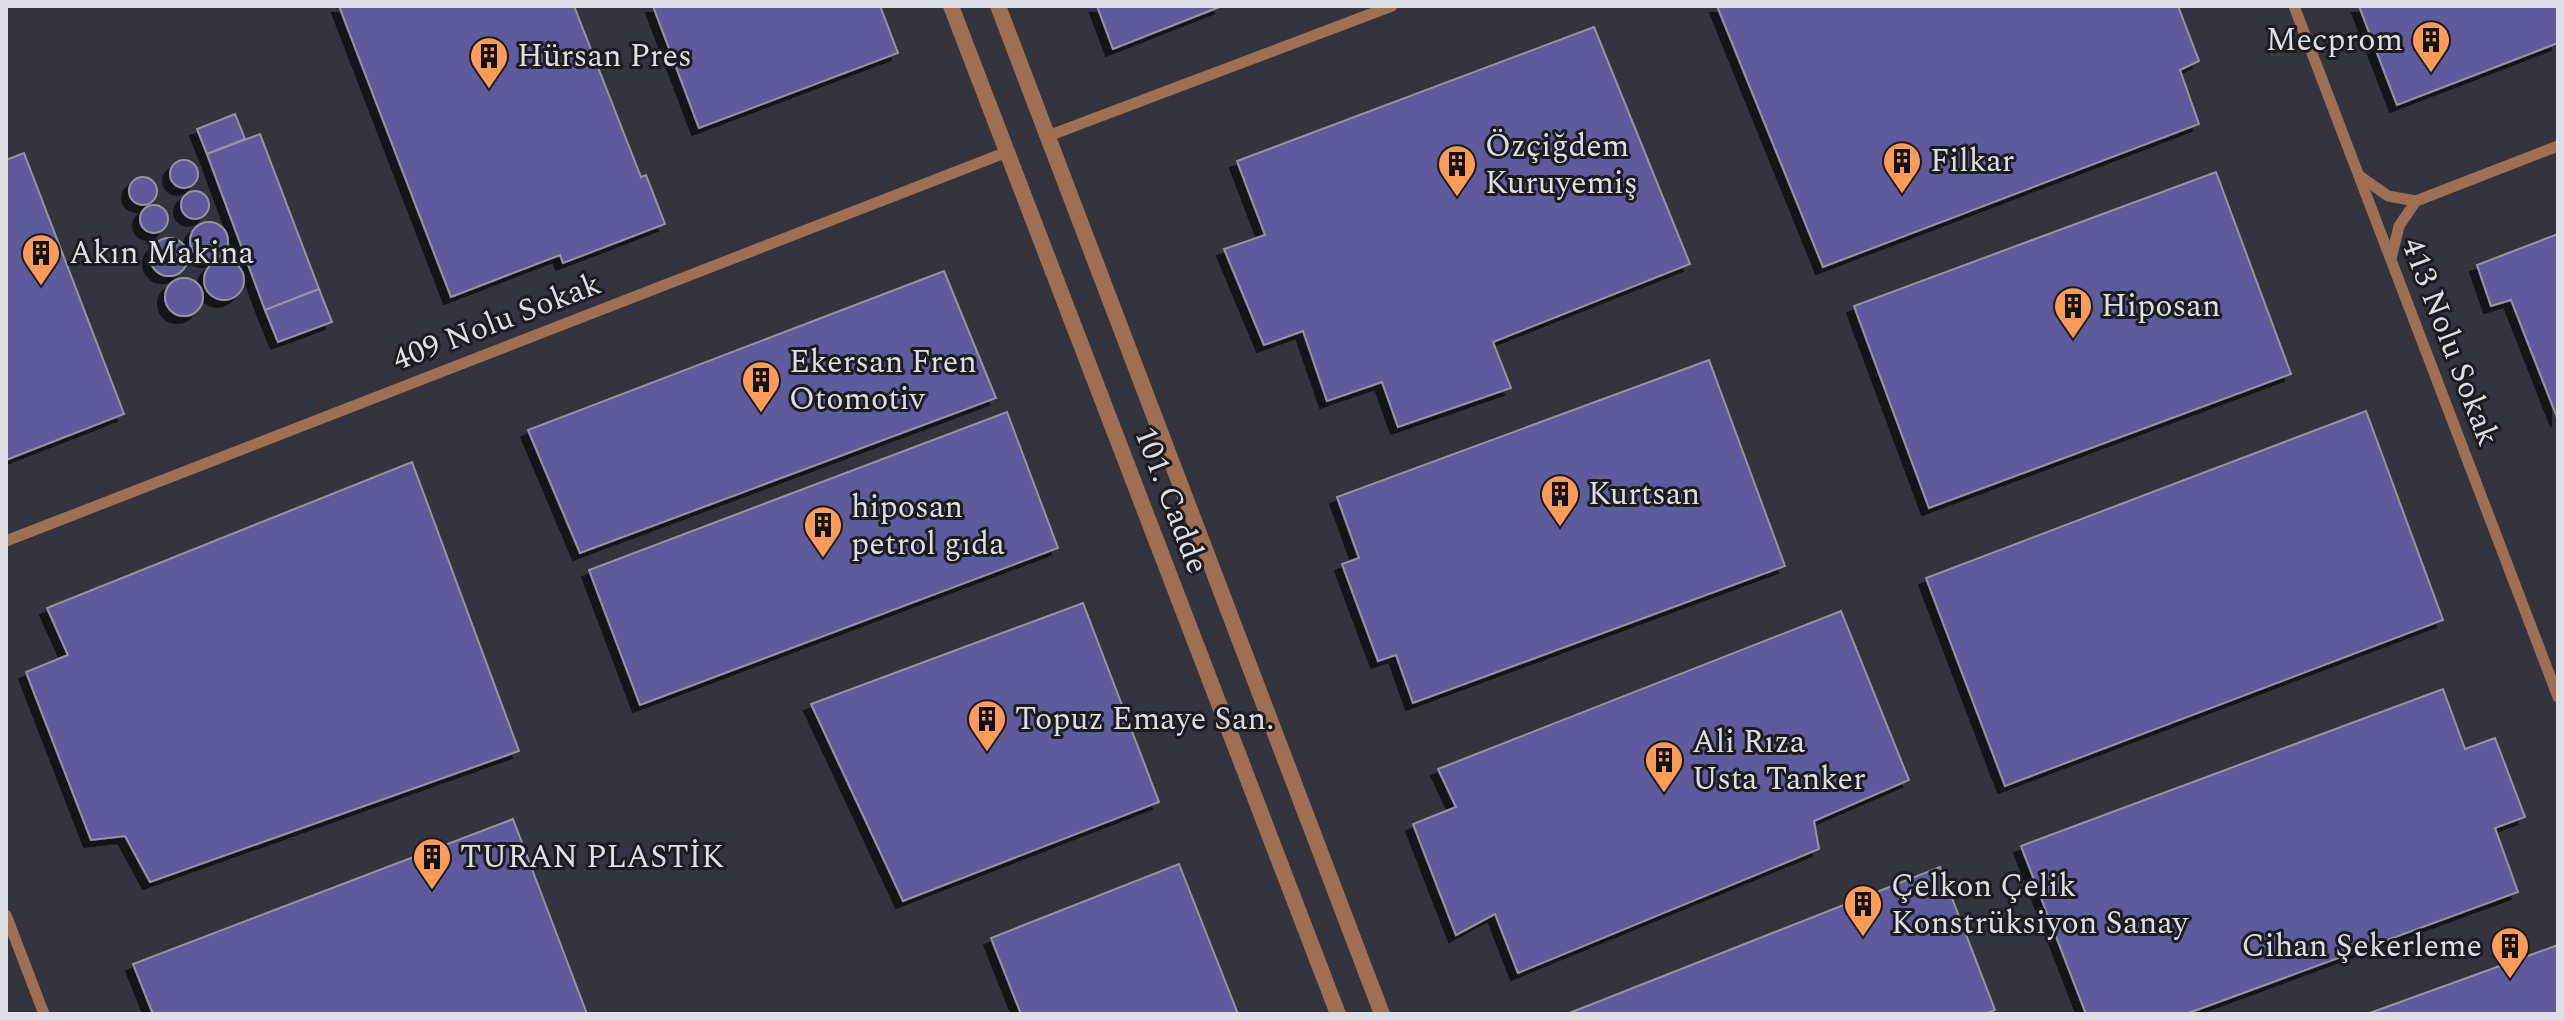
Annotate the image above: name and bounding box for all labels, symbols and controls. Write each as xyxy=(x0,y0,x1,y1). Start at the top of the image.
place label: Mecprom xyxy=(2266,16,2403,65)
building icon: Mecprom xyxy=(2410,19,2452,74)
place label: Hürsan Pres xyxy=(517,32,692,81)
building icon: Hürsan Pres xyxy=(468,35,510,90)
place label: Özçiğdem Kuruyemiş xyxy=(1485,122,1638,208)
place label: Filkar xyxy=(1930,137,2014,186)
building icon: Filkar xyxy=(1881,140,1923,195)
building icon: Özçiğdem Kuruyemiş xyxy=(1436,143,1478,198)
place label: Akın Makina xyxy=(69,229,254,278)
street label: 413 Nolu Sokak xyxy=(2388,231,2512,453)
building icon: Akın Makina xyxy=(20,232,62,287)
street label: 409 Nolu Sokak xyxy=(386,260,608,384)
place label: Hiposan xyxy=(2101,282,2221,331)
building icon: Hiposan xyxy=(2052,285,2094,340)
place label: Ekersan Fren Otomotiv xyxy=(789,338,977,424)
building icon: Ekersan Fren Otomotiv xyxy=(740,359,782,414)
street label: 101. Cadde xyxy=(1121,419,1221,581)
place label: Kurtsan xyxy=(1588,470,1700,519)
building icon: Kurtsan xyxy=(1539,473,1581,528)
place label: hiposan petrol gıda xyxy=(851,483,1005,569)
building icon: hiposan petrol gıda xyxy=(802,504,844,559)
place label: Topuz Emaye San. xyxy=(1015,695,1274,744)
building icon: Topuz Emaye San. xyxy=(966,698,1008,753)
place label: Ali Rıza Usta Tanker xyxy=(1692,718,1866,804)
building icon: Ali Rıza Usta Tanker xyxy=(1643,739,1685,794)
place label: TURAN PLASTİK xyxy=(460,833,724,882)
building icon: TURAN PLASTİK xyxy=(411,836,453,891)
place label: Çelkon Çelik Konstrüksiyon Sanay xyxy=(1891,862,2190,948)
building icon: Çelkon Çelik Konstrüksiyon Sanay xyxy=(1842,883,1884,938)
place label: Cihan Şekerleme xyxy=(2242,922,2482,971)
building icon: Cihan Şekerleme xyxy=(2489,925,2531,980)

